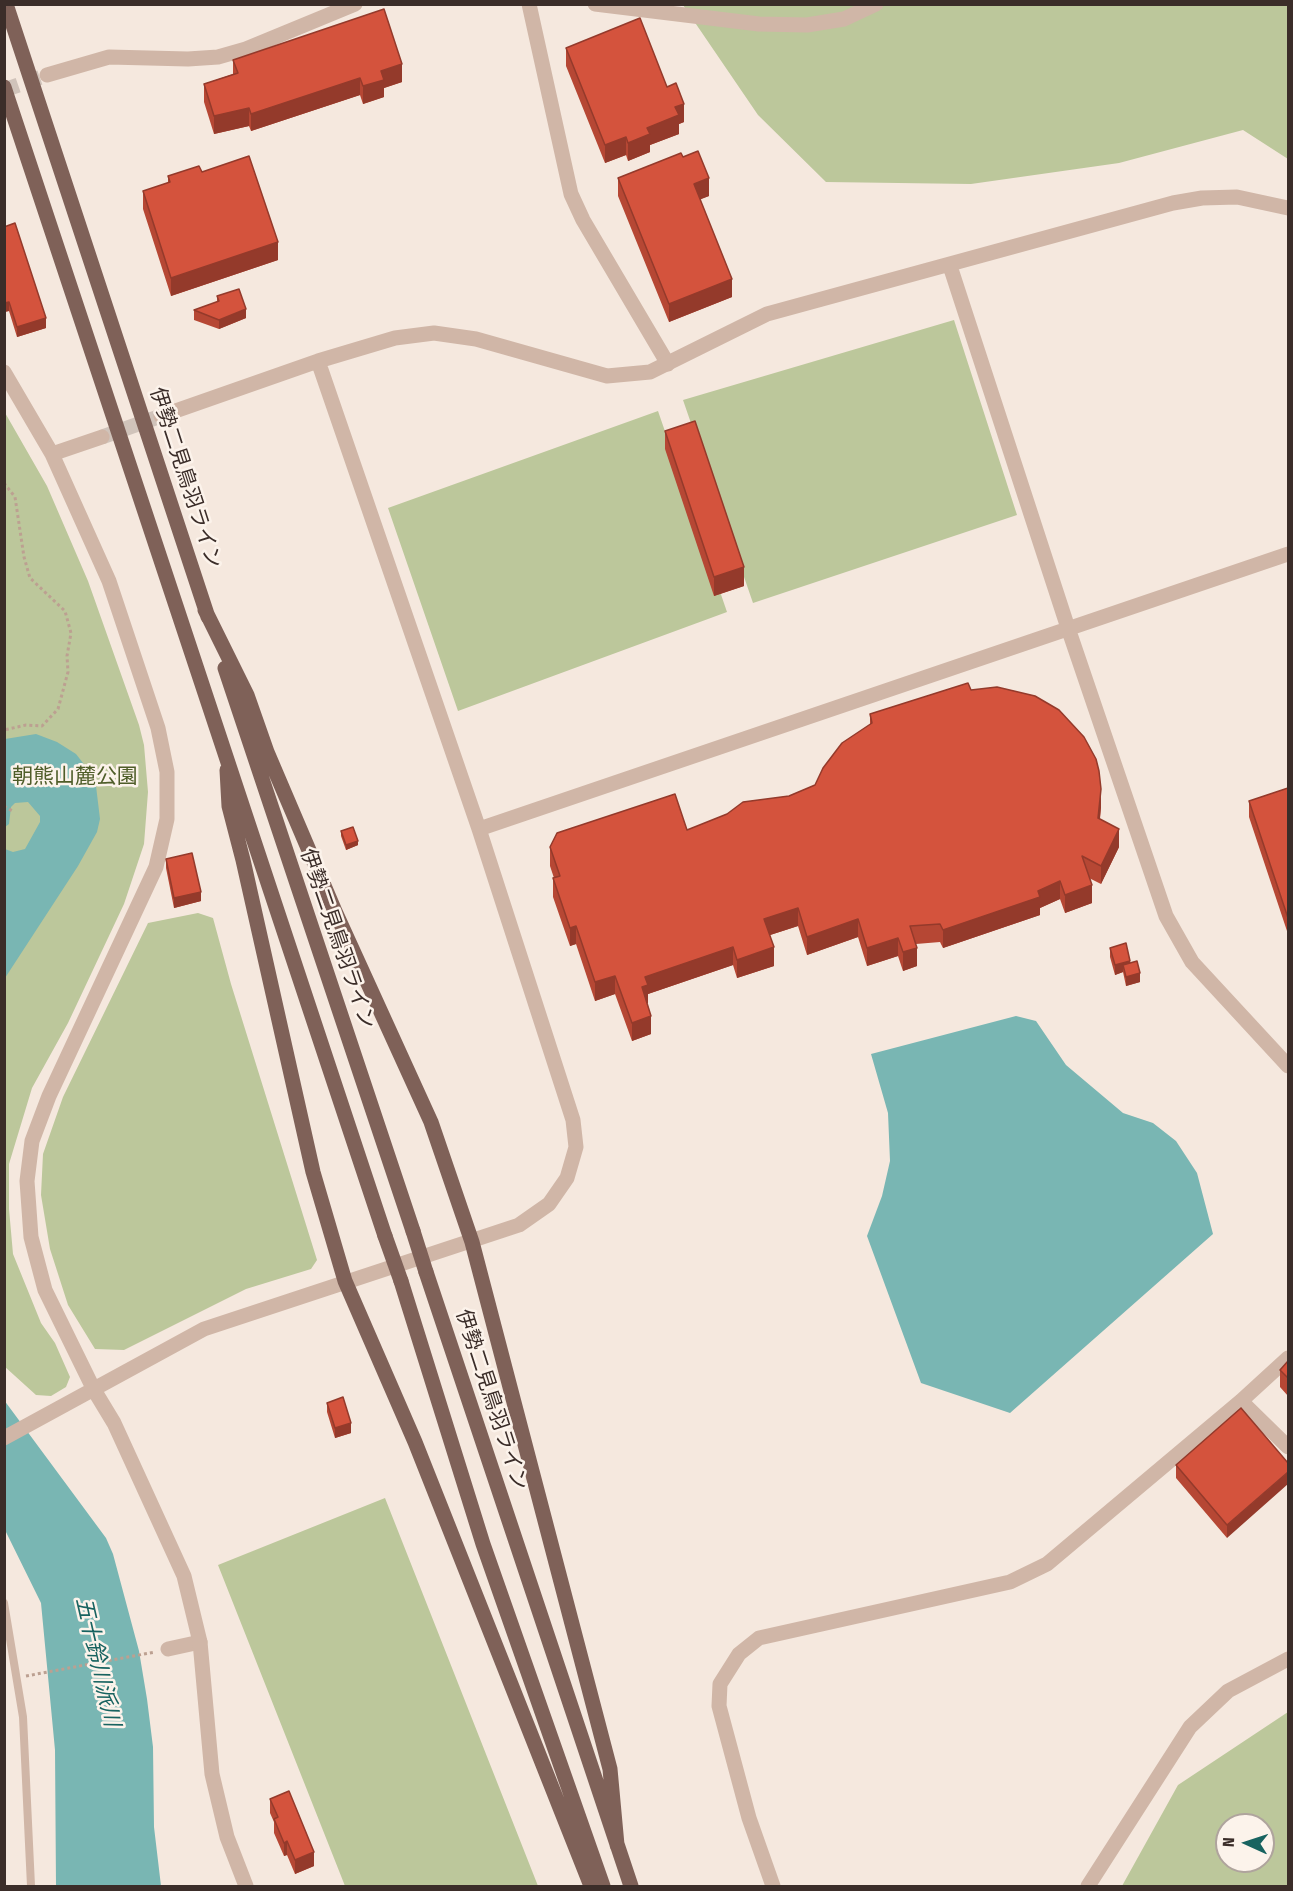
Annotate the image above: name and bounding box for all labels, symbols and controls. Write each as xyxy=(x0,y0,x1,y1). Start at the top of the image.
street label: 伊勢二見鳥羽ライン xyxy=(144,384,226,572)
park label: 朝熊山麓公園 xyxy=(12,764,138,790)
street label: 伊勢二見鳥羽ライン xyxy=(294,846,380,1032)
street label: 伊勢二見鳥羽ライン xyxy=(450,1306,532,1494)
water label: 五十鈴川派川 xyxy=(69,1595,125,1729)
north arrow xyxy=(1215,1813,1275,1873)
text: N xyxy=(1219,1837,1238,1847)

